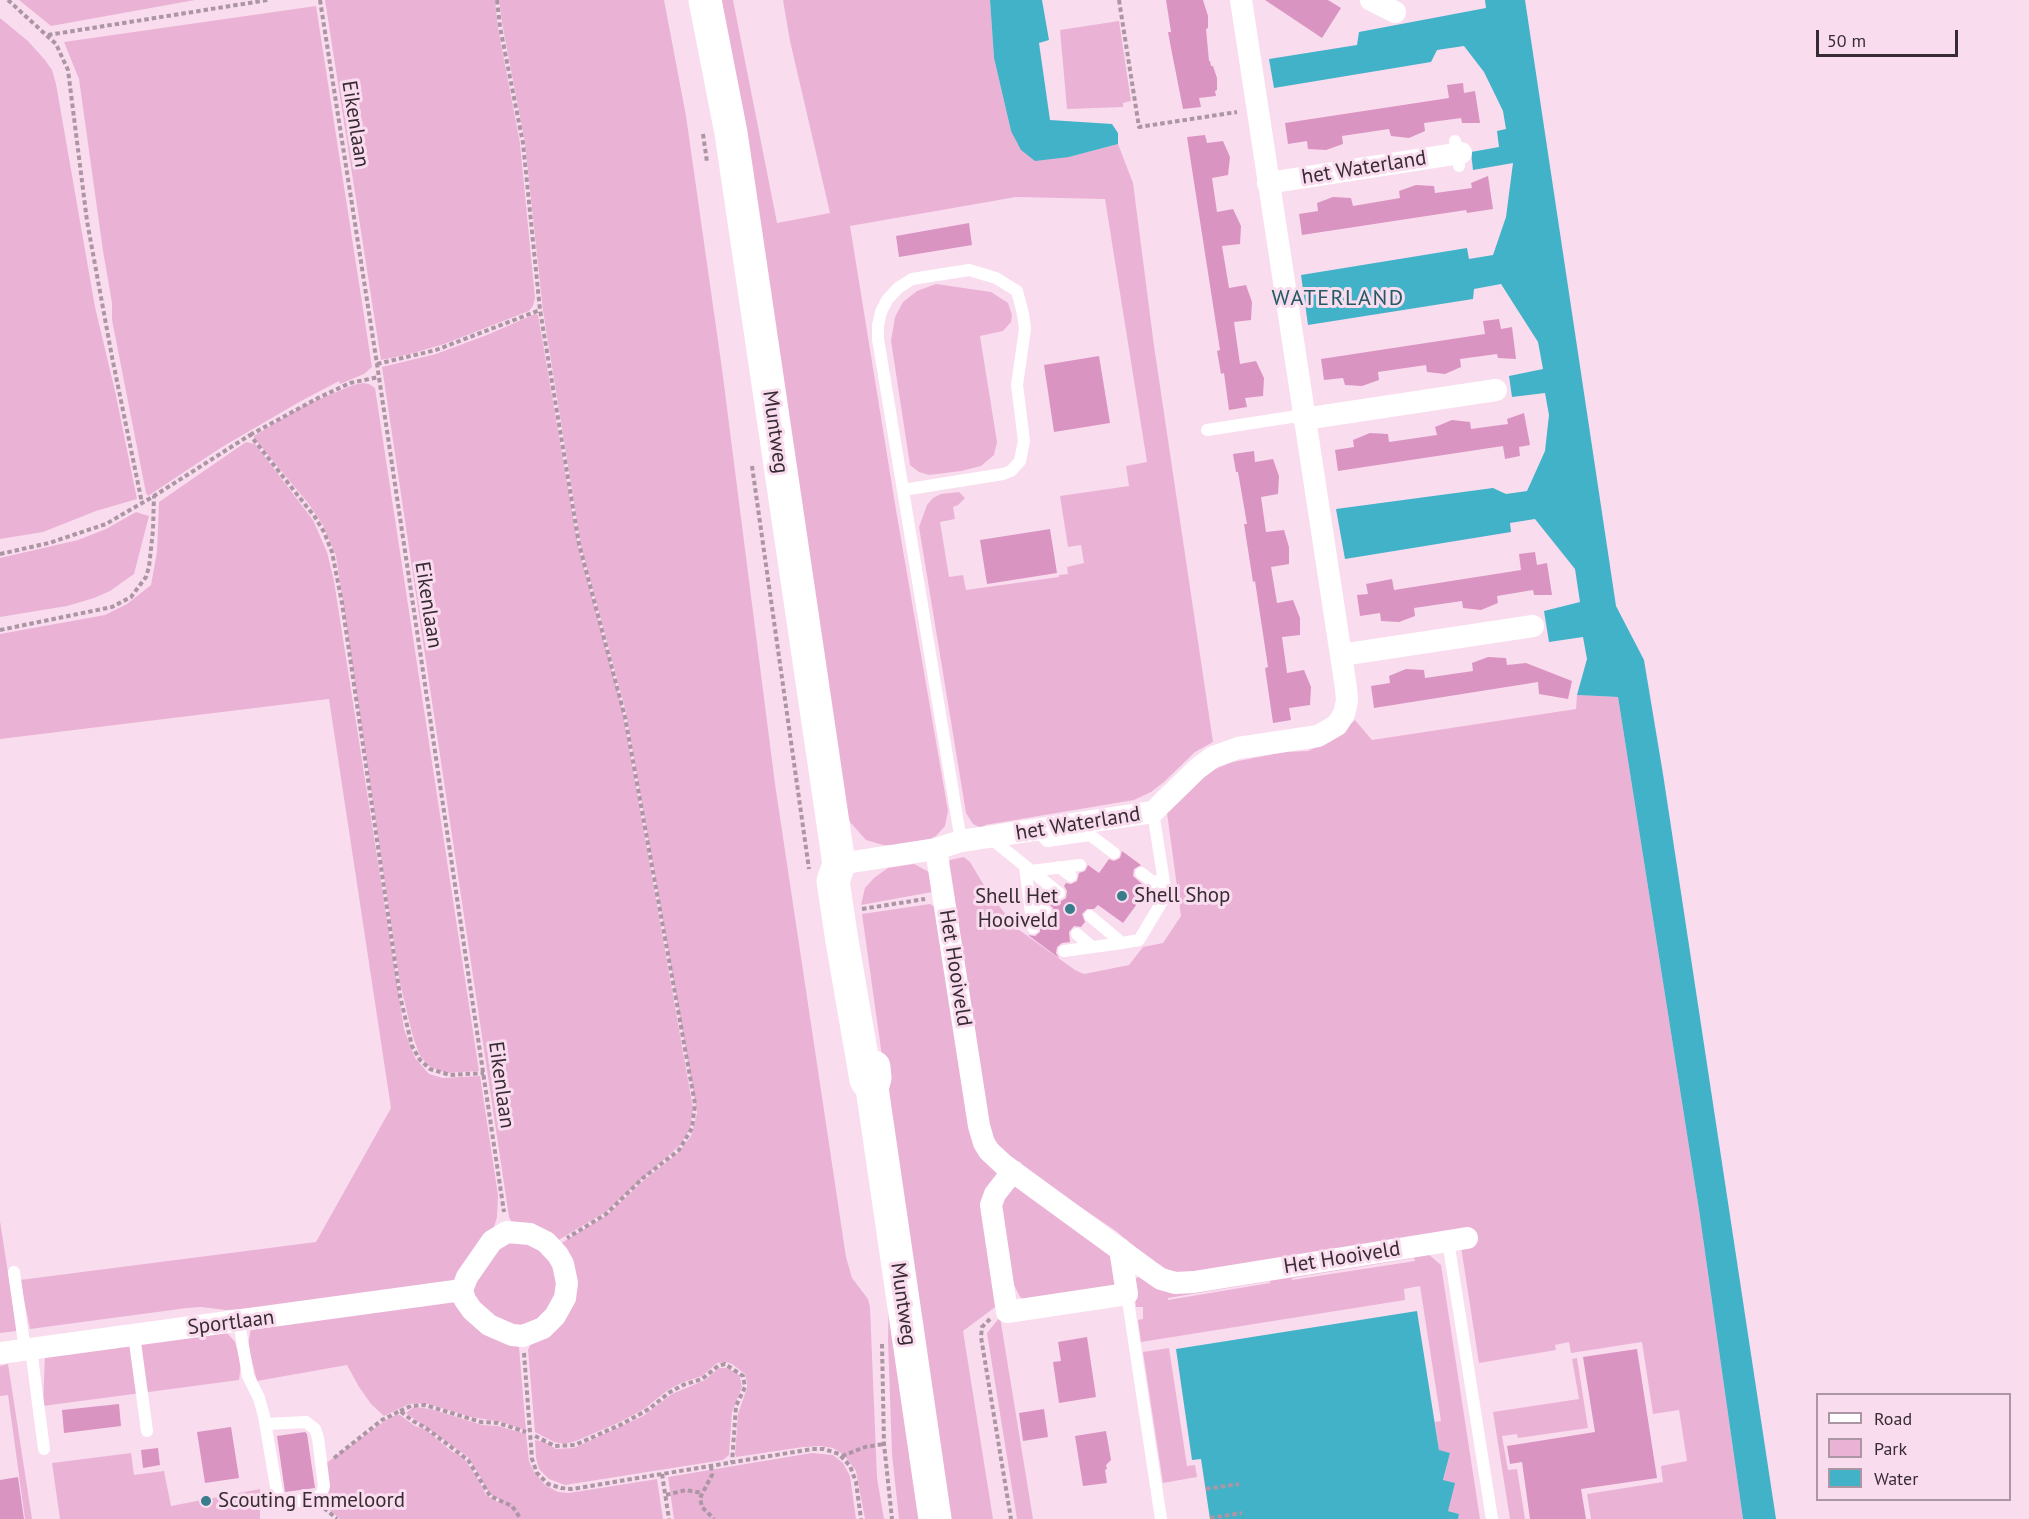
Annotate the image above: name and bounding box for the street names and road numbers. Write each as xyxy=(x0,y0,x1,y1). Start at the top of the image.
street label: Eikenlaan xyxy=(336,79,374,169)
street label: het Waterland xyxy=(1300,146,1428,190)
street label: Muntweg xyxy=(757,389,793,475)
street label: Eikenlaan xyxy=(409,560,447,650)
street label: het Waterland xyxy=(1014,802,1142,846)
street label: Het Hooiveld xyxy=(933,908,977,1028)
street label: Eikenlaan xyxy=(482,1040,520,1130)
street label: Het Hooiveld xyxy=(1282,1236,1402,1280)
street label: Muntweg xyxy=(885,1261,921,1347)
street label: Sportlaan xyxy=(186,1305,276,1341)

